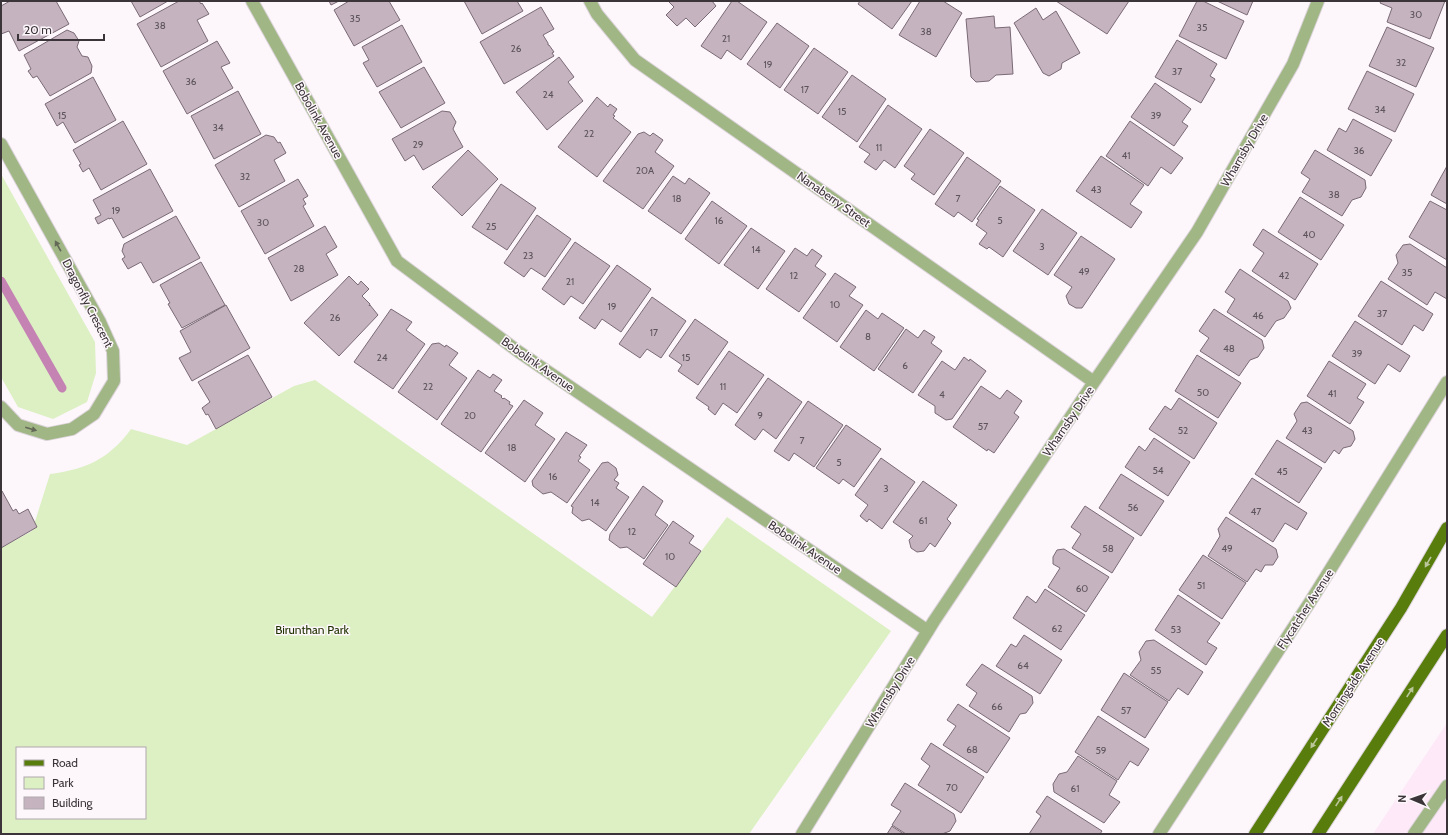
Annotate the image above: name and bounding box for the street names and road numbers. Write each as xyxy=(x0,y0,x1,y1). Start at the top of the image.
street label: Bobolink Avenue xyxy=(292,79,346,161)
street label: Wharnsby Drive xyxy=(1217,111,1271,189)
street label: Nanaberry Street xyxy=(794,168,874,230)
street label: Dragonfly Crescent xyxy=(59,256,117,350)
street label: Bobolink Avenue xyxy=(499,333,577,395)
street label: Wharnsby Drive xyxy=(1039,383,1097,459)
street label: Bobolink Avenue xyxy=(765,517,845,577)
street label: Flycatcher Avenue xyxy=(1273,566,1337,652)
street label: Morningside Avenue xyxy=(1319,635,1387,729)
street label: Wharnsby Drive xyxy=(862,654,918,730)

